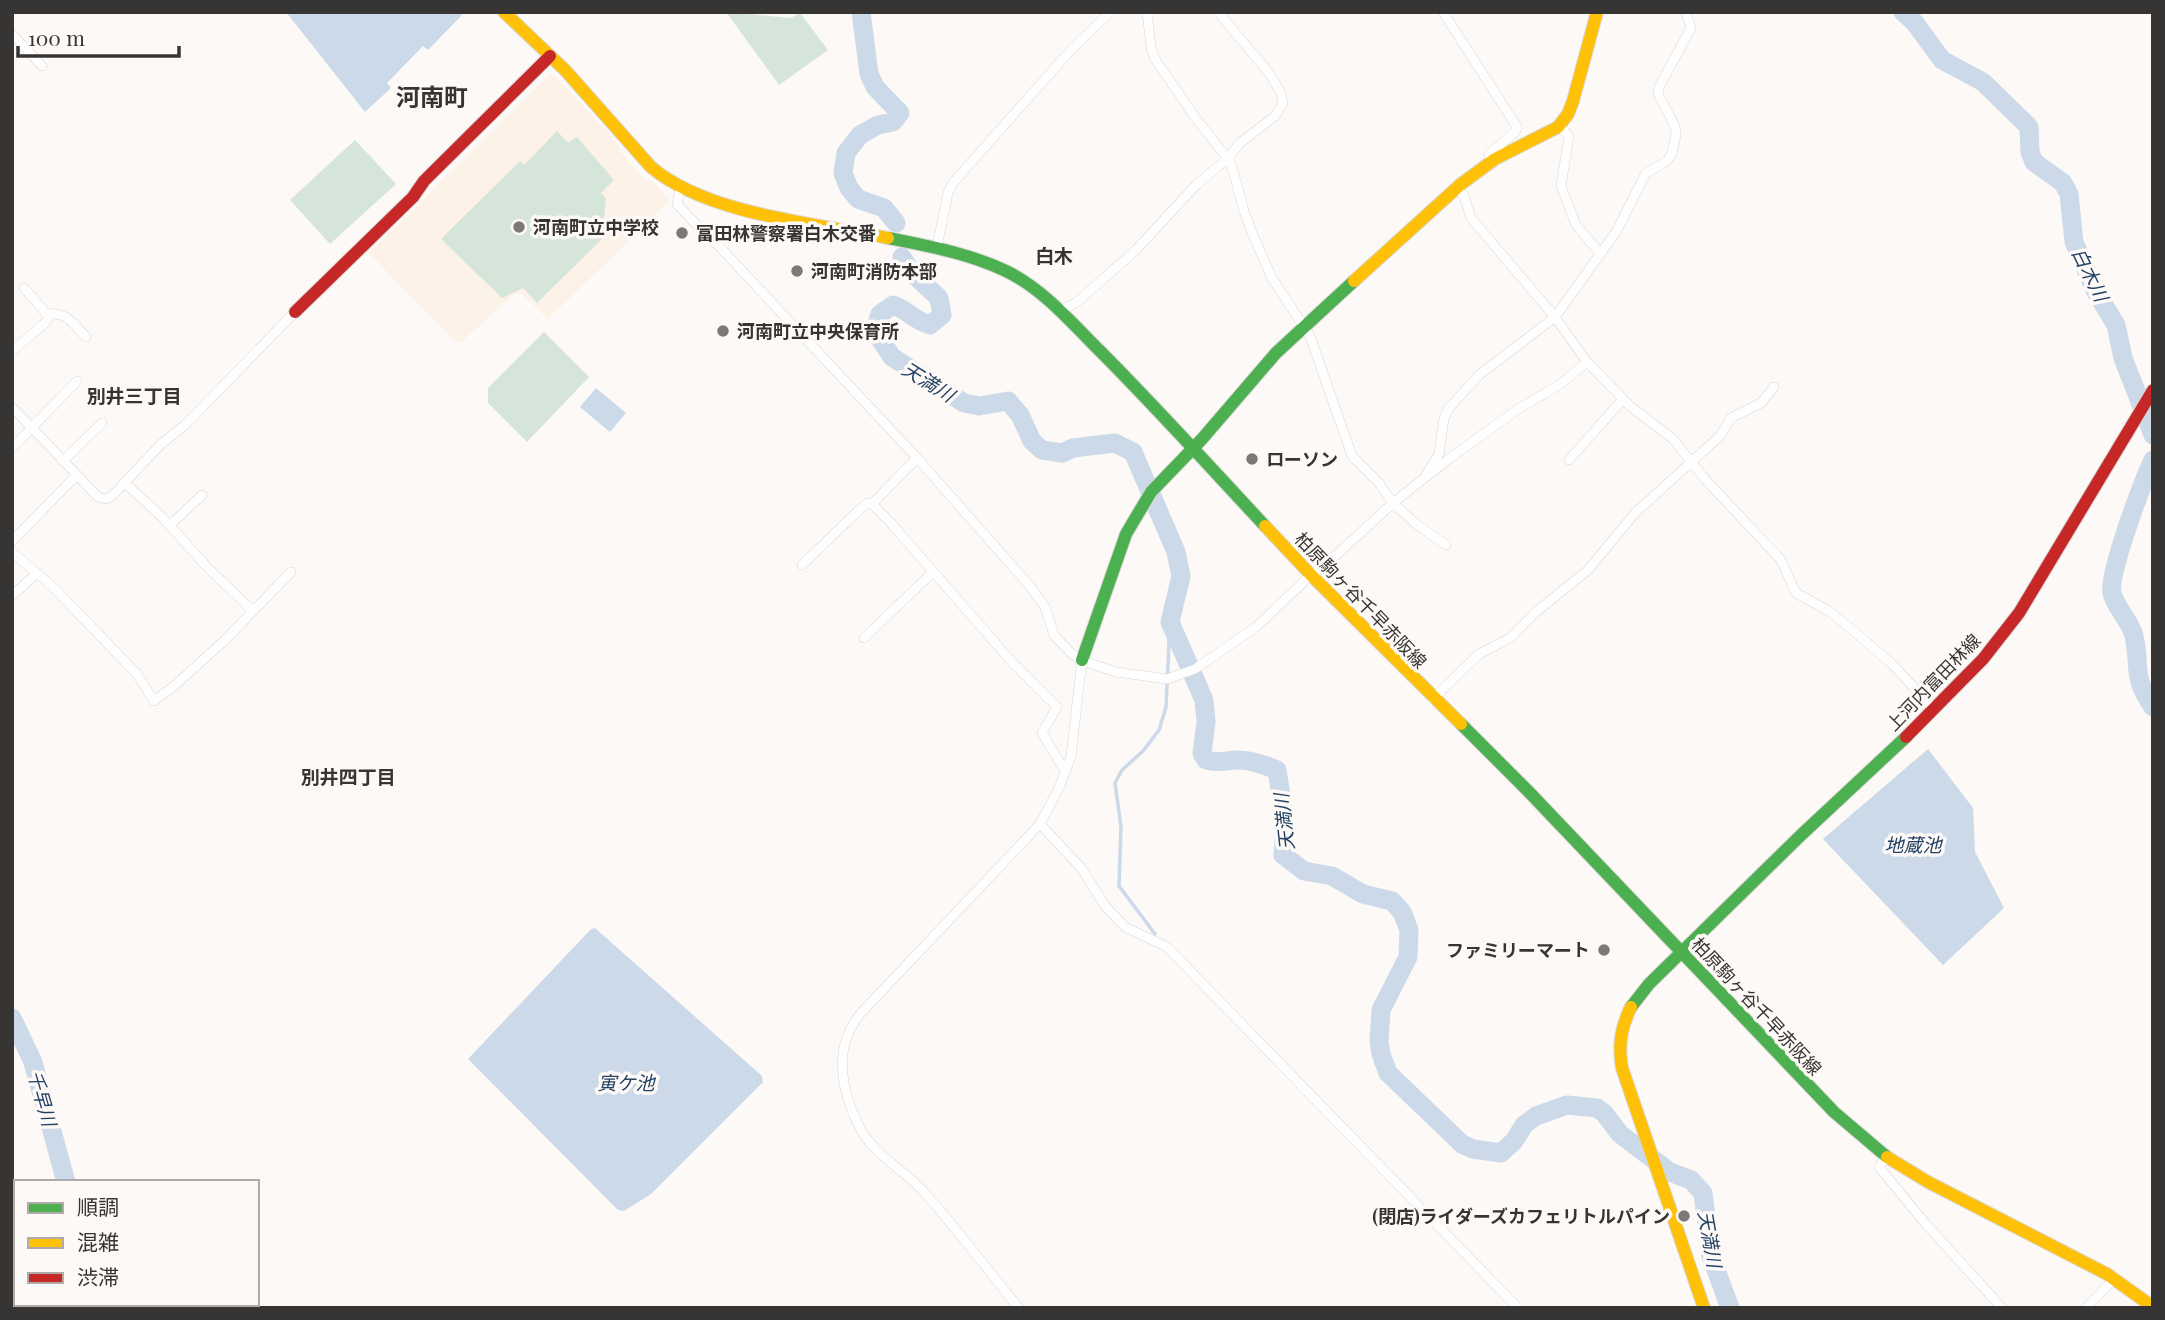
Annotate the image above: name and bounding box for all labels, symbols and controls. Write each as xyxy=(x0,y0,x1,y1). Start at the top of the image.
scale bar xyxy=(18,14,178,58)
text: 100 m xyxy=(28,23,85,51)
district label: 河南町 xyxy=(396,80,468,112)
place label: 河南町立中学校 xyxy=(533,215,659,239)
marker: 河南町立中学校 xyxy=(511,219,527,235)
place label: 富田林警察署白木交番 xyxy=(696,221,876,245)
marker: 富田林警察署白木交番 xyxy=(674,225,690,241)
district label: 白木 xyxy=(1035,242,1073,268)
water label: 白木川 xyxy=(2067,243,2116,307)
place label: 河南町消防本部 xyxy=(811,259,937,283)
marker: 河南町消防本部 xyxy=(789,263,805,279)
place label: 河南町立中央保育所 xyxy=(737,319,899,343)
marker: 河南町立中央保育所 xyxy=(715,323,731,339)
water label: 天満川 xyxy=(898,355,962,408)
district label: 別井三丁目 xyxy=(86,382,182,408)
place label: ローソン xyxy=(1266,447,1338,471)
marker: ローソン xyxy=(1244,451,1260,467)
street label: 柏原駒ヶ谷千早赤阪線 xyxy=(1290,527,1432,673)
street label: 上河内富田林線 xyxy=(1881,628,1985,736)
district label: 別井四丁目 xyxy=(300,763,396,789)
water label: 天満川 xyxy=(1267,790,1299,852)
water label: 地蔵池 xyxy=(1884,831,1943,857)
street label: 柏原駒ヶ谷千早赤阪線 xyxy=(1687,932,1827,1080)
place label: ファミリーマート xyxy=(1446,938,1590,962)
marker: ファミリーマート xyxy=(1596,942,1612,958)
water label: 千早川 xyxy=(23,1067,64,1131)
water label: 寅ケ池 xyxy=(597,1069,656,1095)
legend xyxy=(14,1180,259,1306)
text: 順調 xyxy=(77,1192,119,1220)
place label: (閉店)ライダーズカフェリトルパイン xyxy=(1372,1204,1670,1228)
marker: (閉店)ライダーズカフェリトルパイン xyxy=(1676,1208,1692,1224)
water label: 天満川 xyxy=(1693,1209,1729,1271)
text: 混雑 xyxy=(77,1227,119,1255)
text: 渋滞 xyxy=(77,1262,119,1290)

